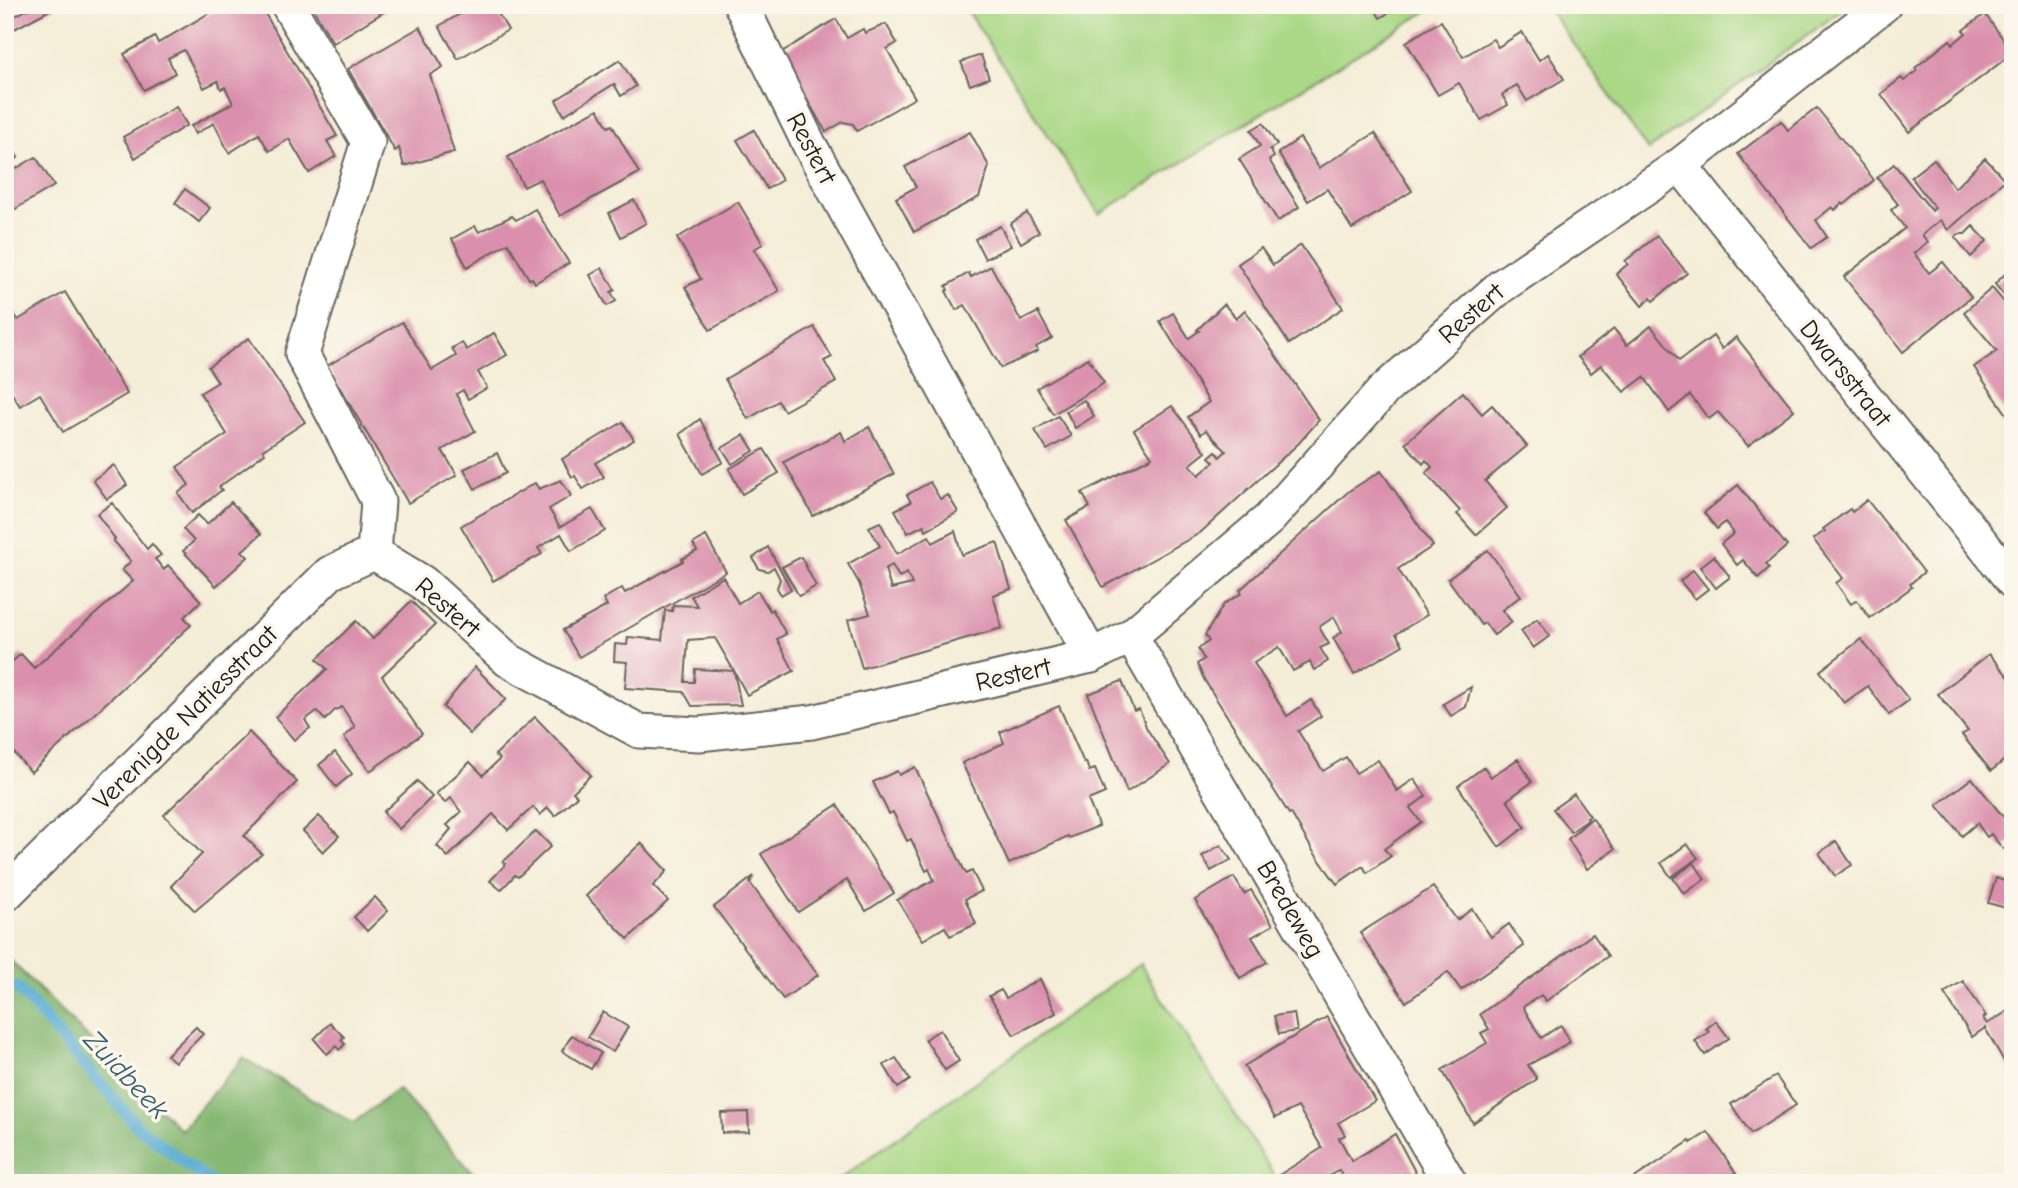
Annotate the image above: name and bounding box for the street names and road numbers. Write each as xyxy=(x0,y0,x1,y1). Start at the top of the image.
street label: Restert xyxy=(780,108,843,191)
street label: Restert xyxy=(1433,276,1512,350)
street label: Dwarsstraat xyxy=(1793,314,1898,434)
street label: Restert xyxy=(409,571,487,645)
street label: Verenigde Natiesstraat xyxy=(87,618,285,816)
street label: Restert xyxy=(973,651,1055,698)
street label: Bredeweg xyxy=(1250,855,1330,964)

